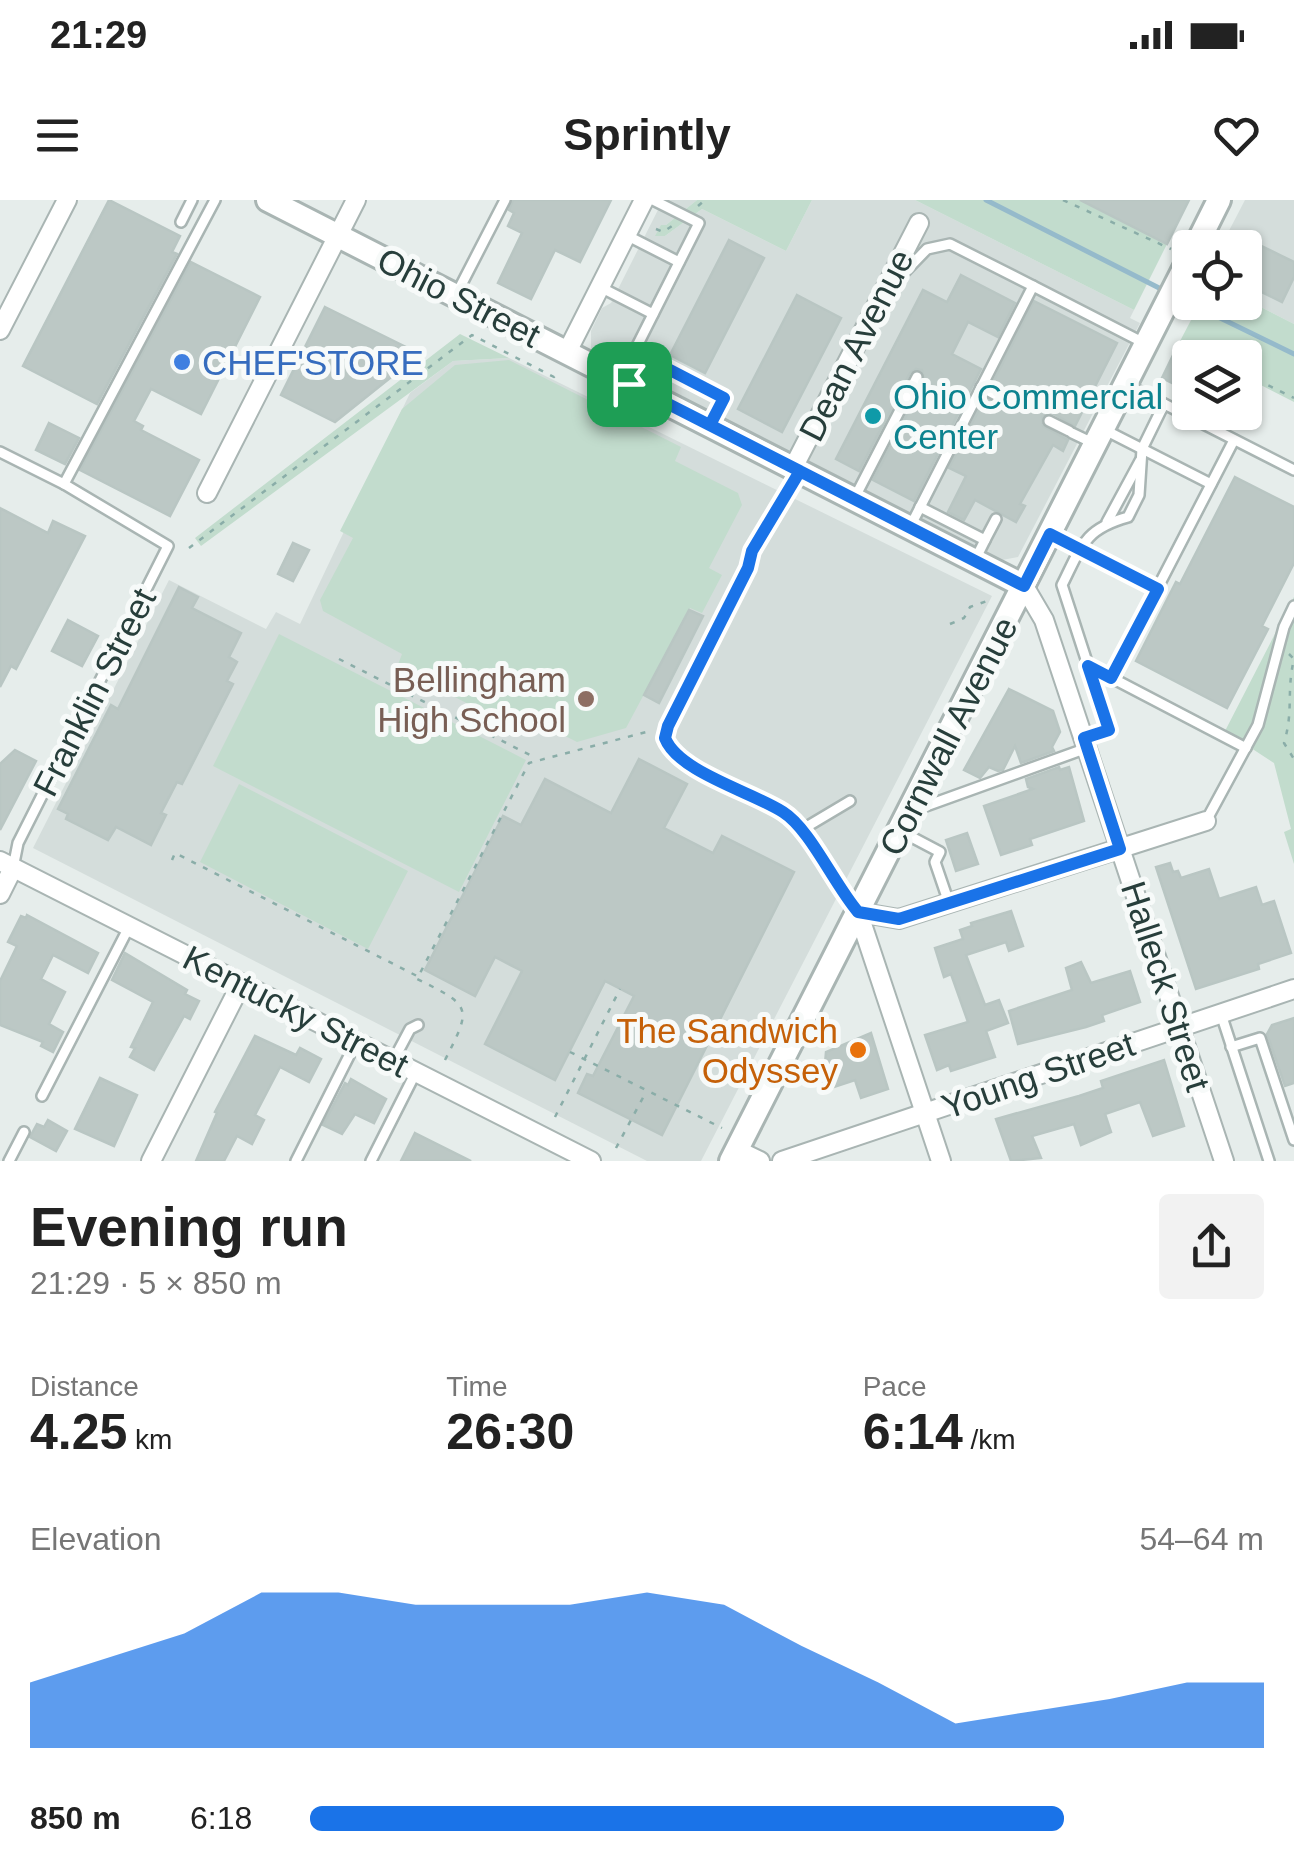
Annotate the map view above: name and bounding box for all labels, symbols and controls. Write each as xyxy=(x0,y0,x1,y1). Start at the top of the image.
text: 21:29 xyxy=(50,14,147,56)
icon: menu xyxy=(30,108,85,163)
icon: heart xyxy=(1209,108,1264,163)
text: Sprintly xyxy=(563,109,731,160)
map controls xyxy=(1172,230,1262,430)
button: locate xyxy=(1172,230,1262,320)
street label: Ohio Street xyxy=(371,239,547,355)
street label: Dean Avenue xyxy=(791,243,921,447)
button: layers xyxy=(1172,340,1262,430)
pin xyxy=(587,342,672,427)
place label: CHEF'STORE xyxy=(202,343,424,382)
marker: CHEF'STORE xyxy=(171,351,193,373)
icon: arrive xyxy=(602,357,657,412)
place label: Ohio Commercial Center xyxy=(893,377,1163,456)
marker: Ohio Commercial Center xyxy=(862,405,884,427)
street label: Franklin Street xyxy=(25,582,163,802)
street label: Cornwall Avenue xyxy=(871,610,1025,862)
place label: Bellingham High School xyxy=(377,660,566,739)
marker: Bellingham High School xyxy=(575,688,597,710)
street label: Halleck Street xyxy=(1114,876,1218,1096)
street label: Kentucky Street xyxy=(177,938,415,1085)
place label: The Sandwich Odyssey xyxy=(616,1011,838,1090)
street label: Young Street xyxy=(937,1024,1140,1126)
marker: The Sandwich Odyssey xyxy=(847,1039,869,1061)
button: share xyxy=(1159,1194,1264,1299)
text: Evening run xyxy=(30,1196,348,1258)
text: 21:29 · 5 × 850 m xyxy=(30,1265,282,1301)
text: Distance xyxy=(30,1371,139,1402)
text: Time xyxy=(446,1371,508,1402)
text: Pace xyxy=(863,1371,926,1402)
text: 4.25 xyxy=(30,1404,127,1460)
text: 26:30 xyxy=(446,1404,574,1460)
text: 6:14 xyxy=(863,1404,963,1460)
text: km xyxy=(127,1424,172,1455)
text: /km xyxy=(963,1424,1016,1455)
text: Elevation xyxy=(30,1521,162,1557)
text: 54–64 m xyxy=(1139,1521,1264,1557)
text: 850 m xyxy=(30,1800,121,1836)
text: 6:18 xyxy=(190,1800,252,1836)

